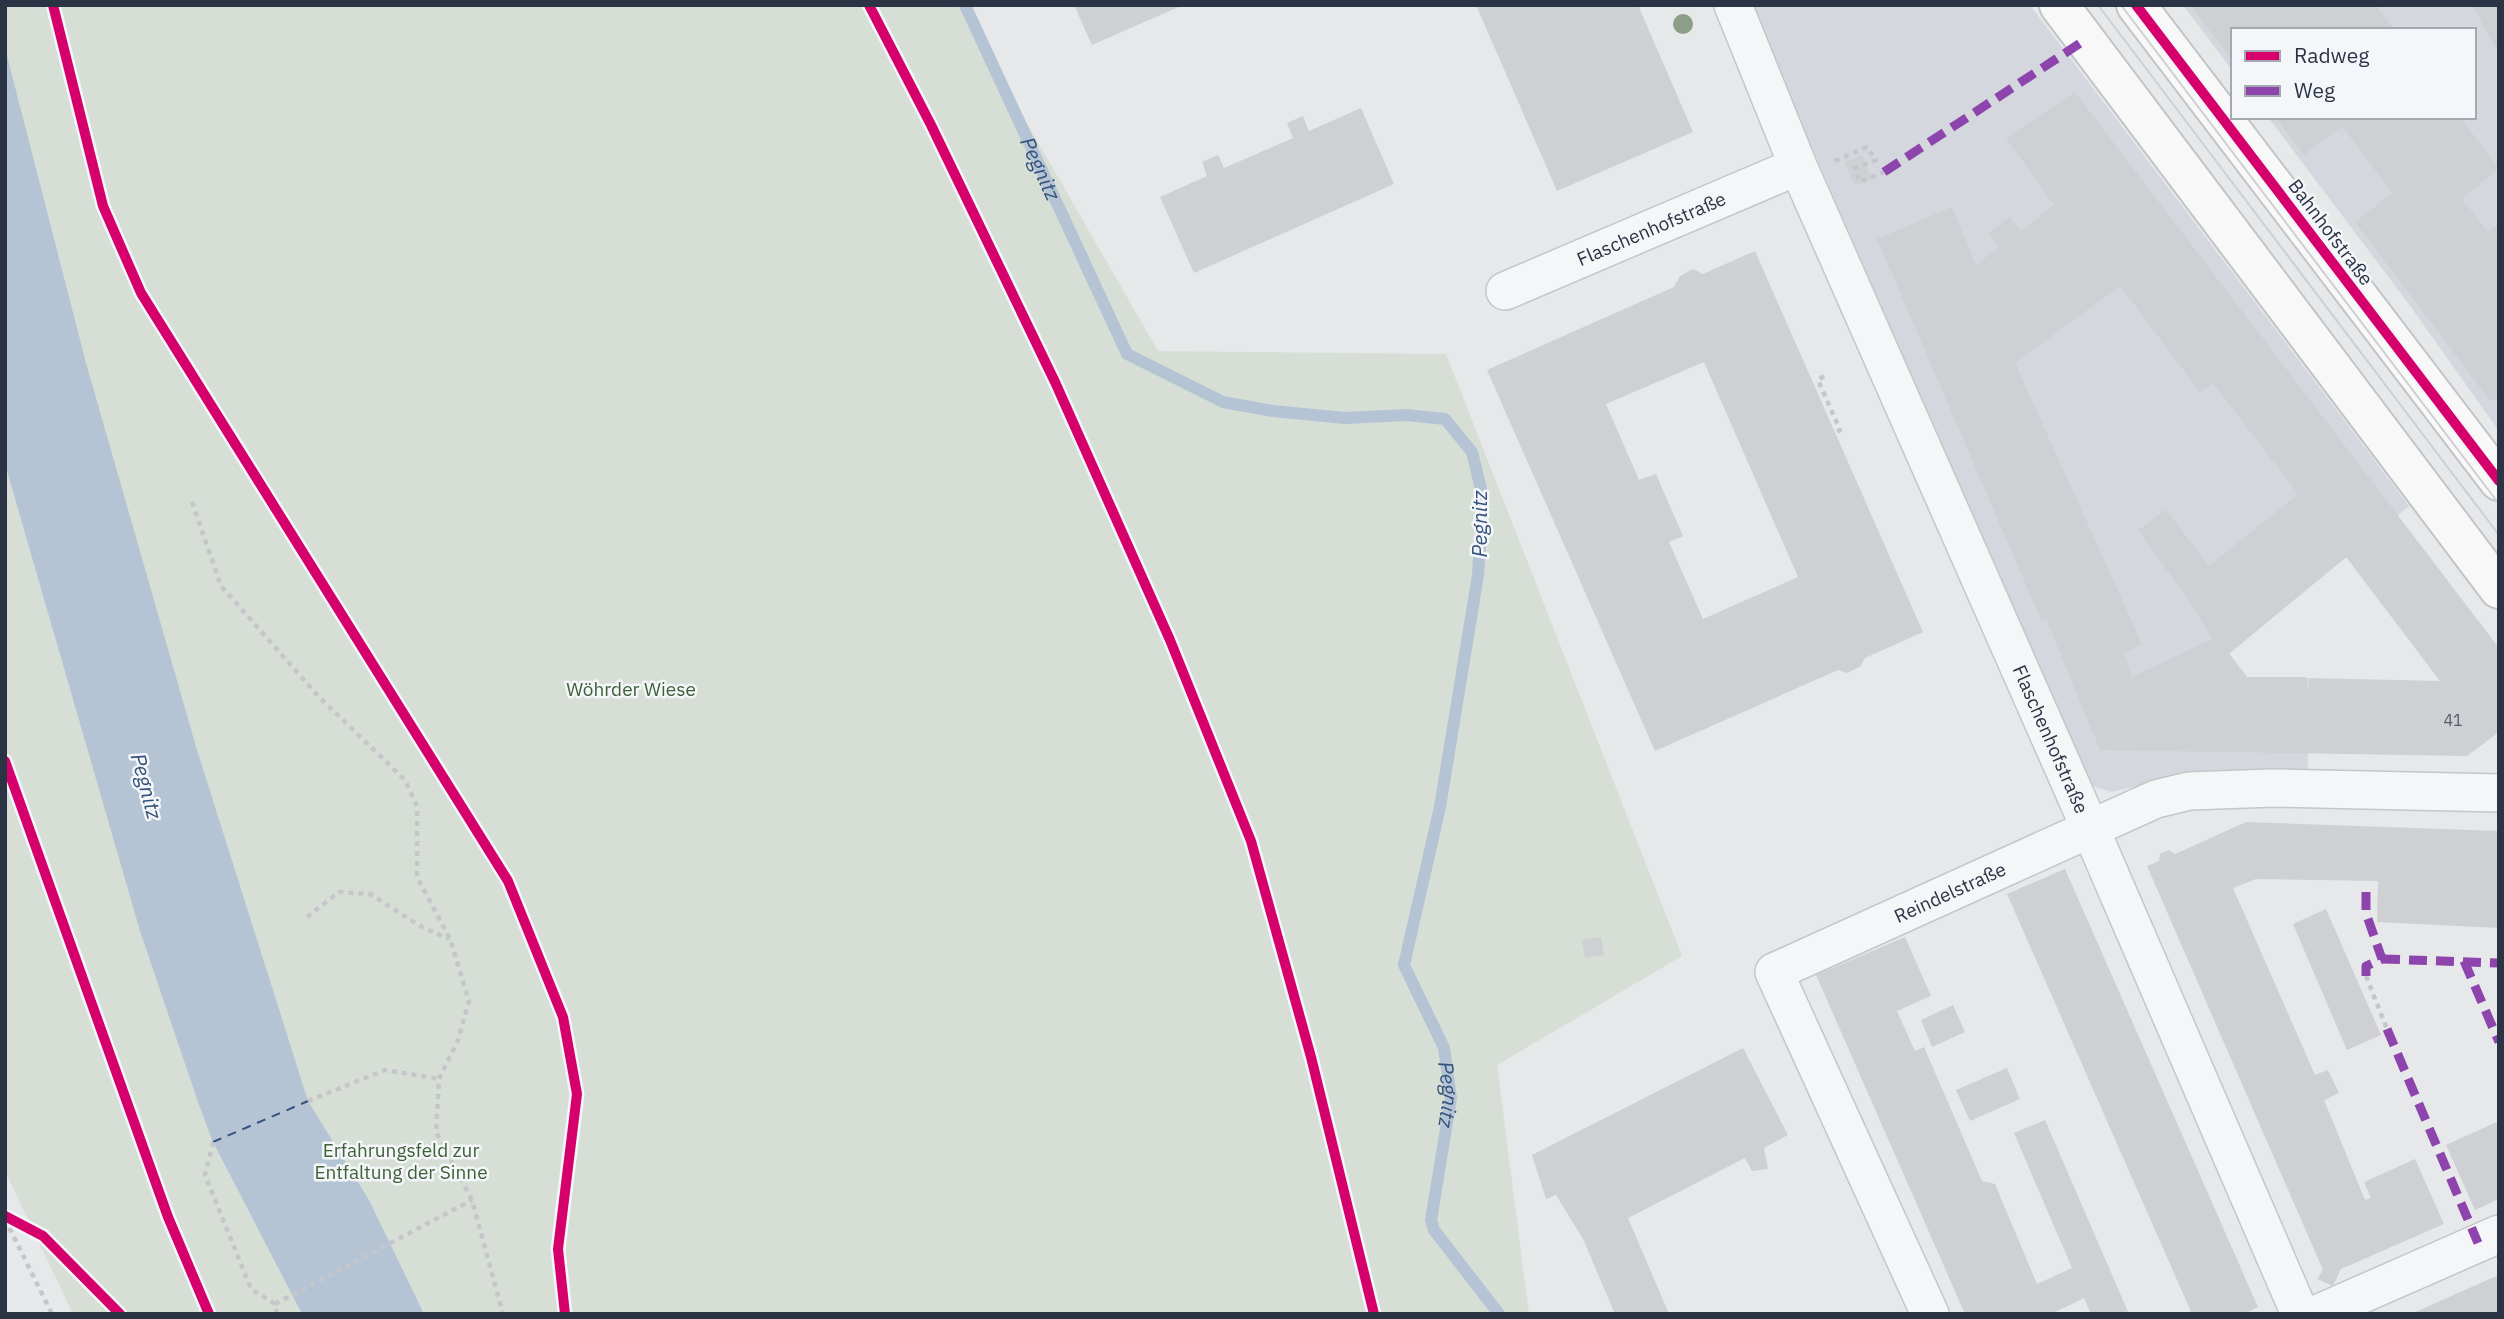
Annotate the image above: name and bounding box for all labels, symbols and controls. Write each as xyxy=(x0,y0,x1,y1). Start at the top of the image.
legend xyxy=(2231,28,2476,119)
text: Radweg xyxy=(2294,41,2369,69)
text: Weg xyxy=(2294,76,2335,104)
water label: Pegnitz xyxy=(1014,132,1068,205)
street label: Bahnhofstraße xyxy=(2283,174,2379,290)
street label: Flaschenhofstraße xyxy=(1573,186,1729,271)
water label: Pegnitz xyxy=(1465,490,1493,557)
street label: Flaschenhofstraße xyxy=(2008,661,2094,817)
park label: Wöhrder Wiese xyxy=(566,677,696,701)
house number: 41 xyxy=(2443,710,2463,730)
water label: Pegnitz xyxy=(125,750,169,823)
street label: Reindelstraße xyxy=(1890,857,2010,928)
water label: Pegnitz xyxy=(1432,1059,1465,1131)
park label: Erfahrungsfeld zur Entfaltung der Sinne xyxy=(314,1138,488,1184)

